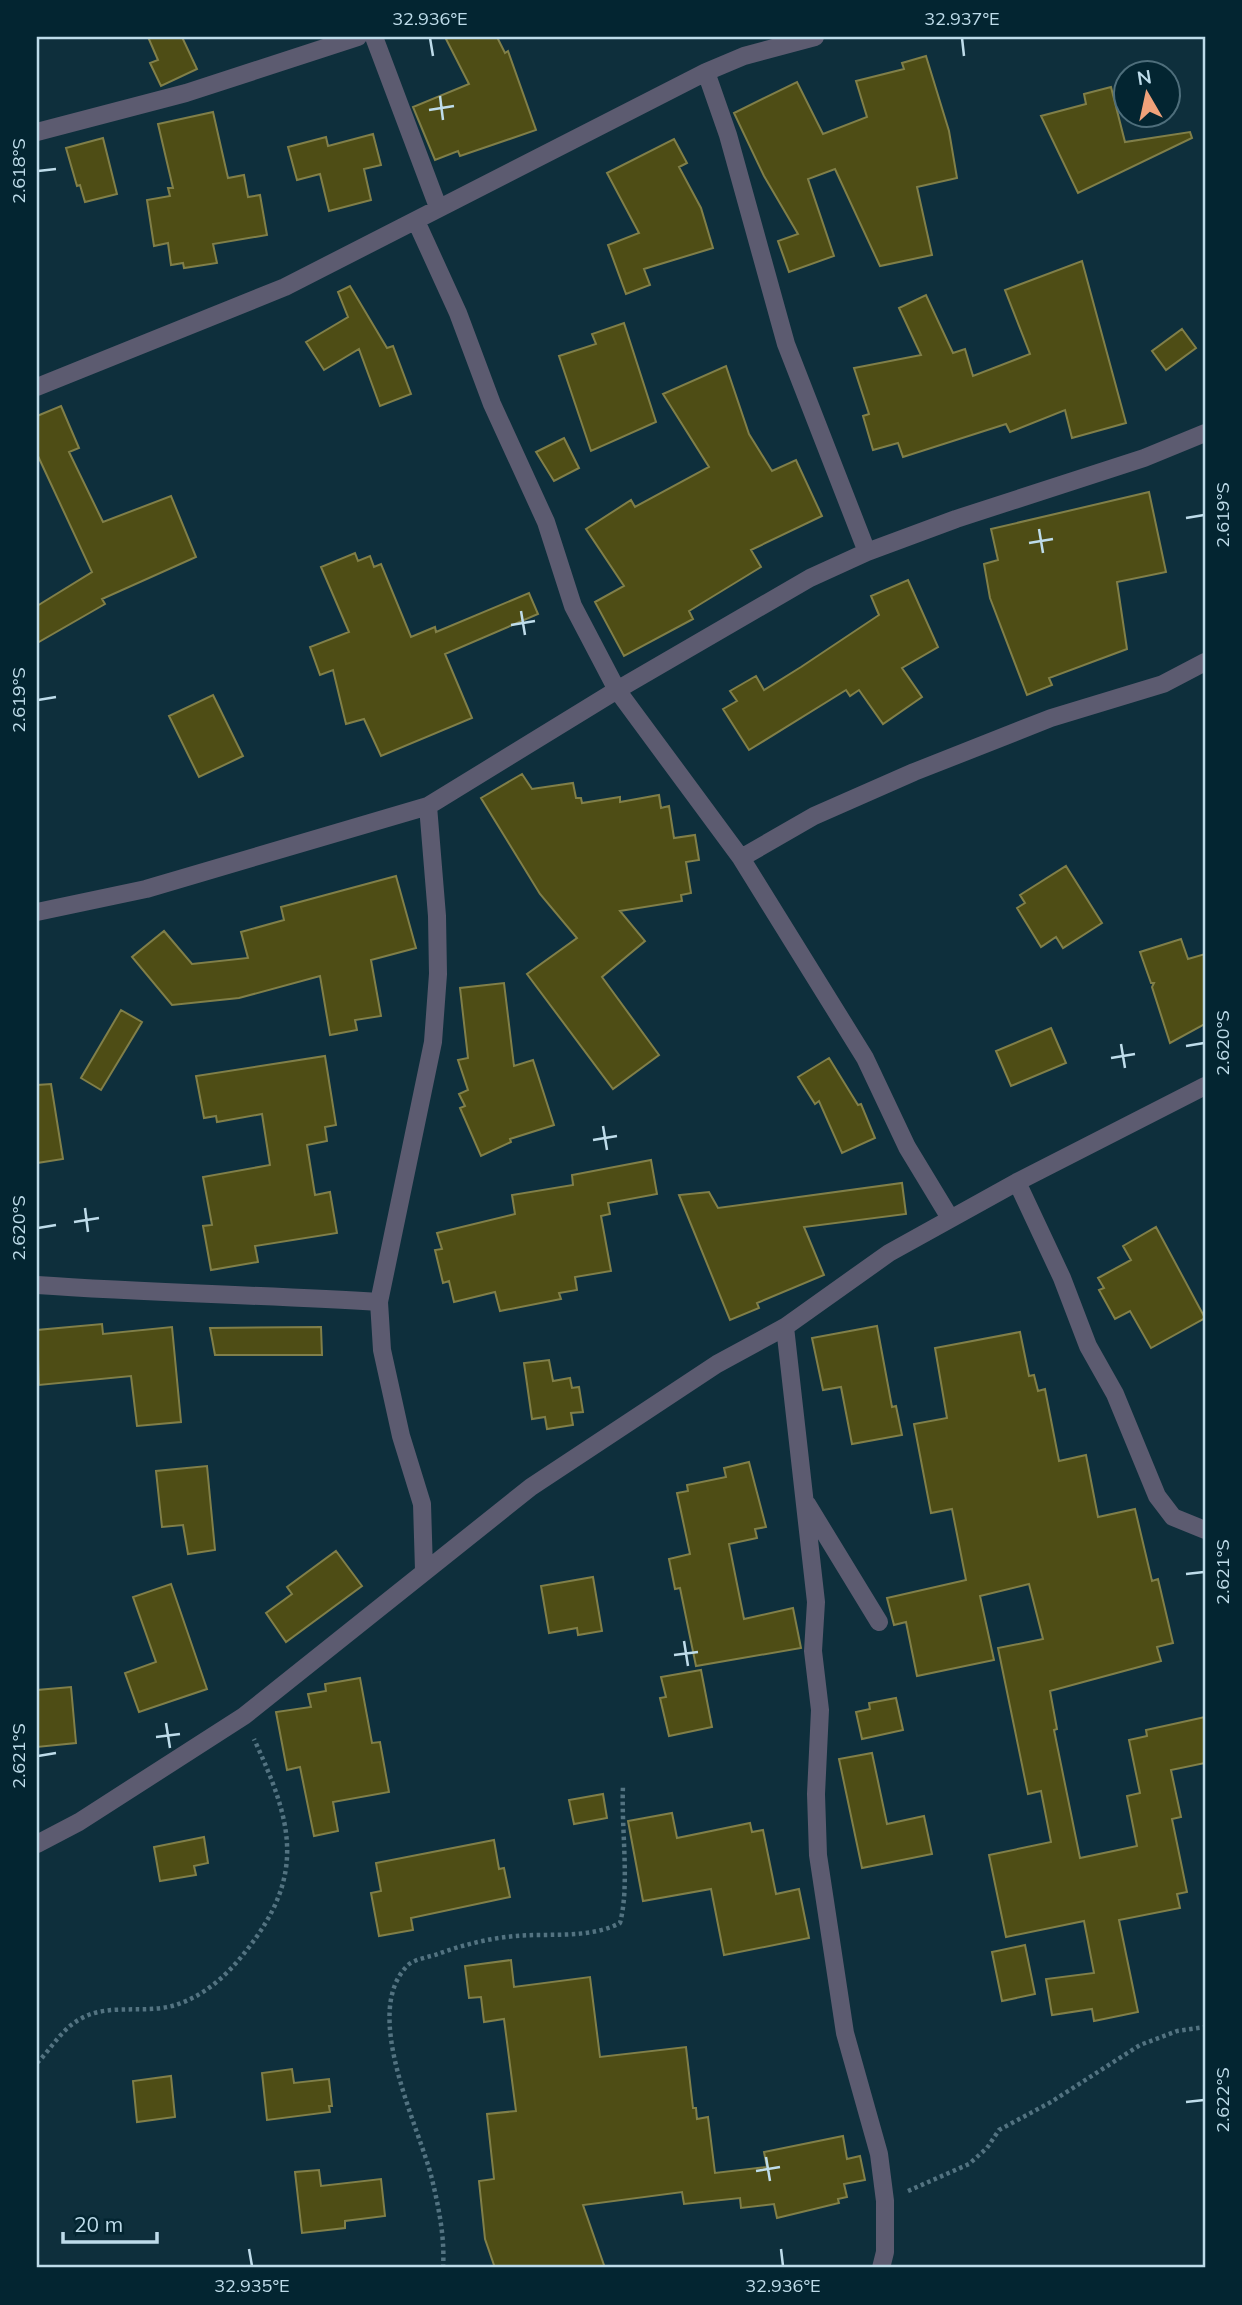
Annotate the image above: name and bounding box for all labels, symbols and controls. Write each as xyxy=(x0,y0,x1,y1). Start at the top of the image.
text: 32.936°E xyxy=(392,7,468,30)
text: 32.937°E xyxy=(924,7,1000,30)
north arrow xyxy=(1112,60,1182,130)
text: N xyxy=(1135,64,1153,90)
text: 2.618°S xyxy=(7,138,30,204)
text: 2.619°S xyxy=(1211,482,1234,548)
text: 2.619°S xyxy=(7,667,30,733)
text: 2.620°S xyxy=(1211,1010,1234,1076)
text: 2.620°S xyxy=(7,1195,30,1261)
text: 2.621°S xyxy=(1211,1539,1234,1605)
text: 2.621°S xyxy=(7,1723,30,1789)
text: 2.622°S xyxy=(1211,2067,1234,2133)
scale bar xyxy=(63,2200,158,2244)
text: 20 m xyxy=(74,2211,123,2237)
text: 32.935°E xyxy=(214,2274,290,2297)
text: 32.936°E xyxy=(745,2274,821,2297)

